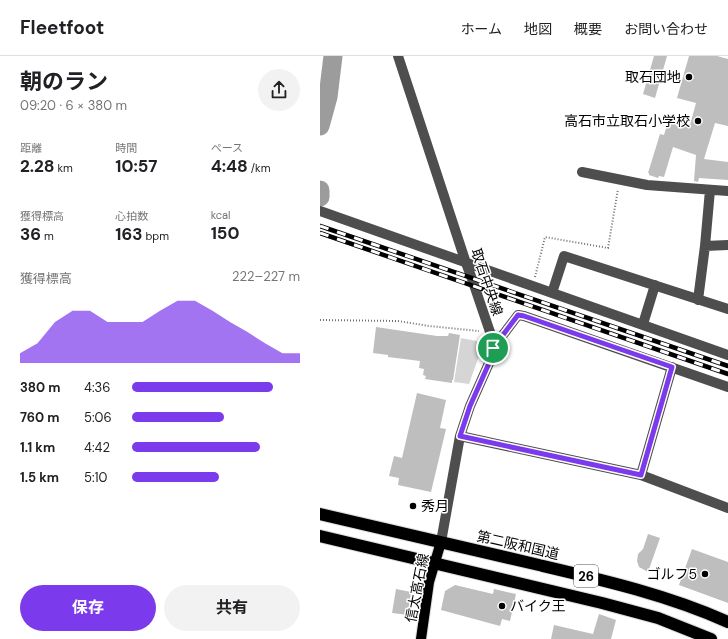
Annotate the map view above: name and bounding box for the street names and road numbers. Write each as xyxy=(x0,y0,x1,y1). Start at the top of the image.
street label: 取石中央線 xyxy=(467,246,507,318)
street label: 第二阪和国道 xyxy=(475,527,561,563)
street label: 信太高石線 xyxy=(401,552,433,624)
road number: 26 xyxy=(574,565,598,587)

